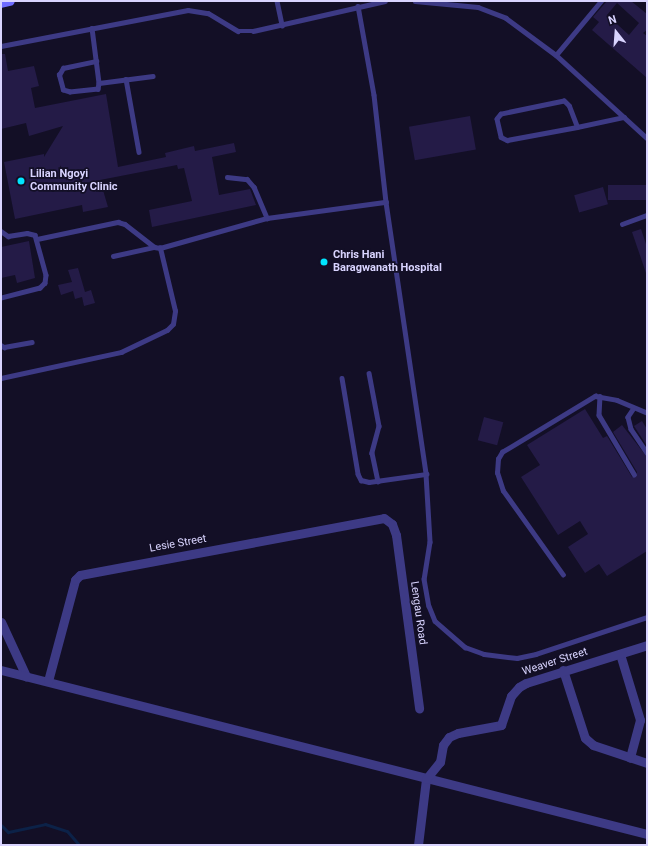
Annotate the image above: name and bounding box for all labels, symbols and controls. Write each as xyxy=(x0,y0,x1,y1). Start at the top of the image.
north arrow xyxy=(596,12,636,52)
text: N xyxy=(607,13,618,27)
place label: Lilian Ngoyi Community Clinic xyxy=(30,168,118,194)
marker: Lilian Ngoyi Community Clinic xyxy=(15,175,27,187)
place label: Chris Hani Baragwanath Hospital xyxy=(333,249,442,275)
marker: Chris Hani Baragwanath Hospital xyxy=(318,256,330,268)
street label: Lesie Street xyxy=(148,532,208,556)
street label: Lengau Road xyxy=(407,580,429,646)
street label: Weaver Street xyxy=(521,645,589,679)

